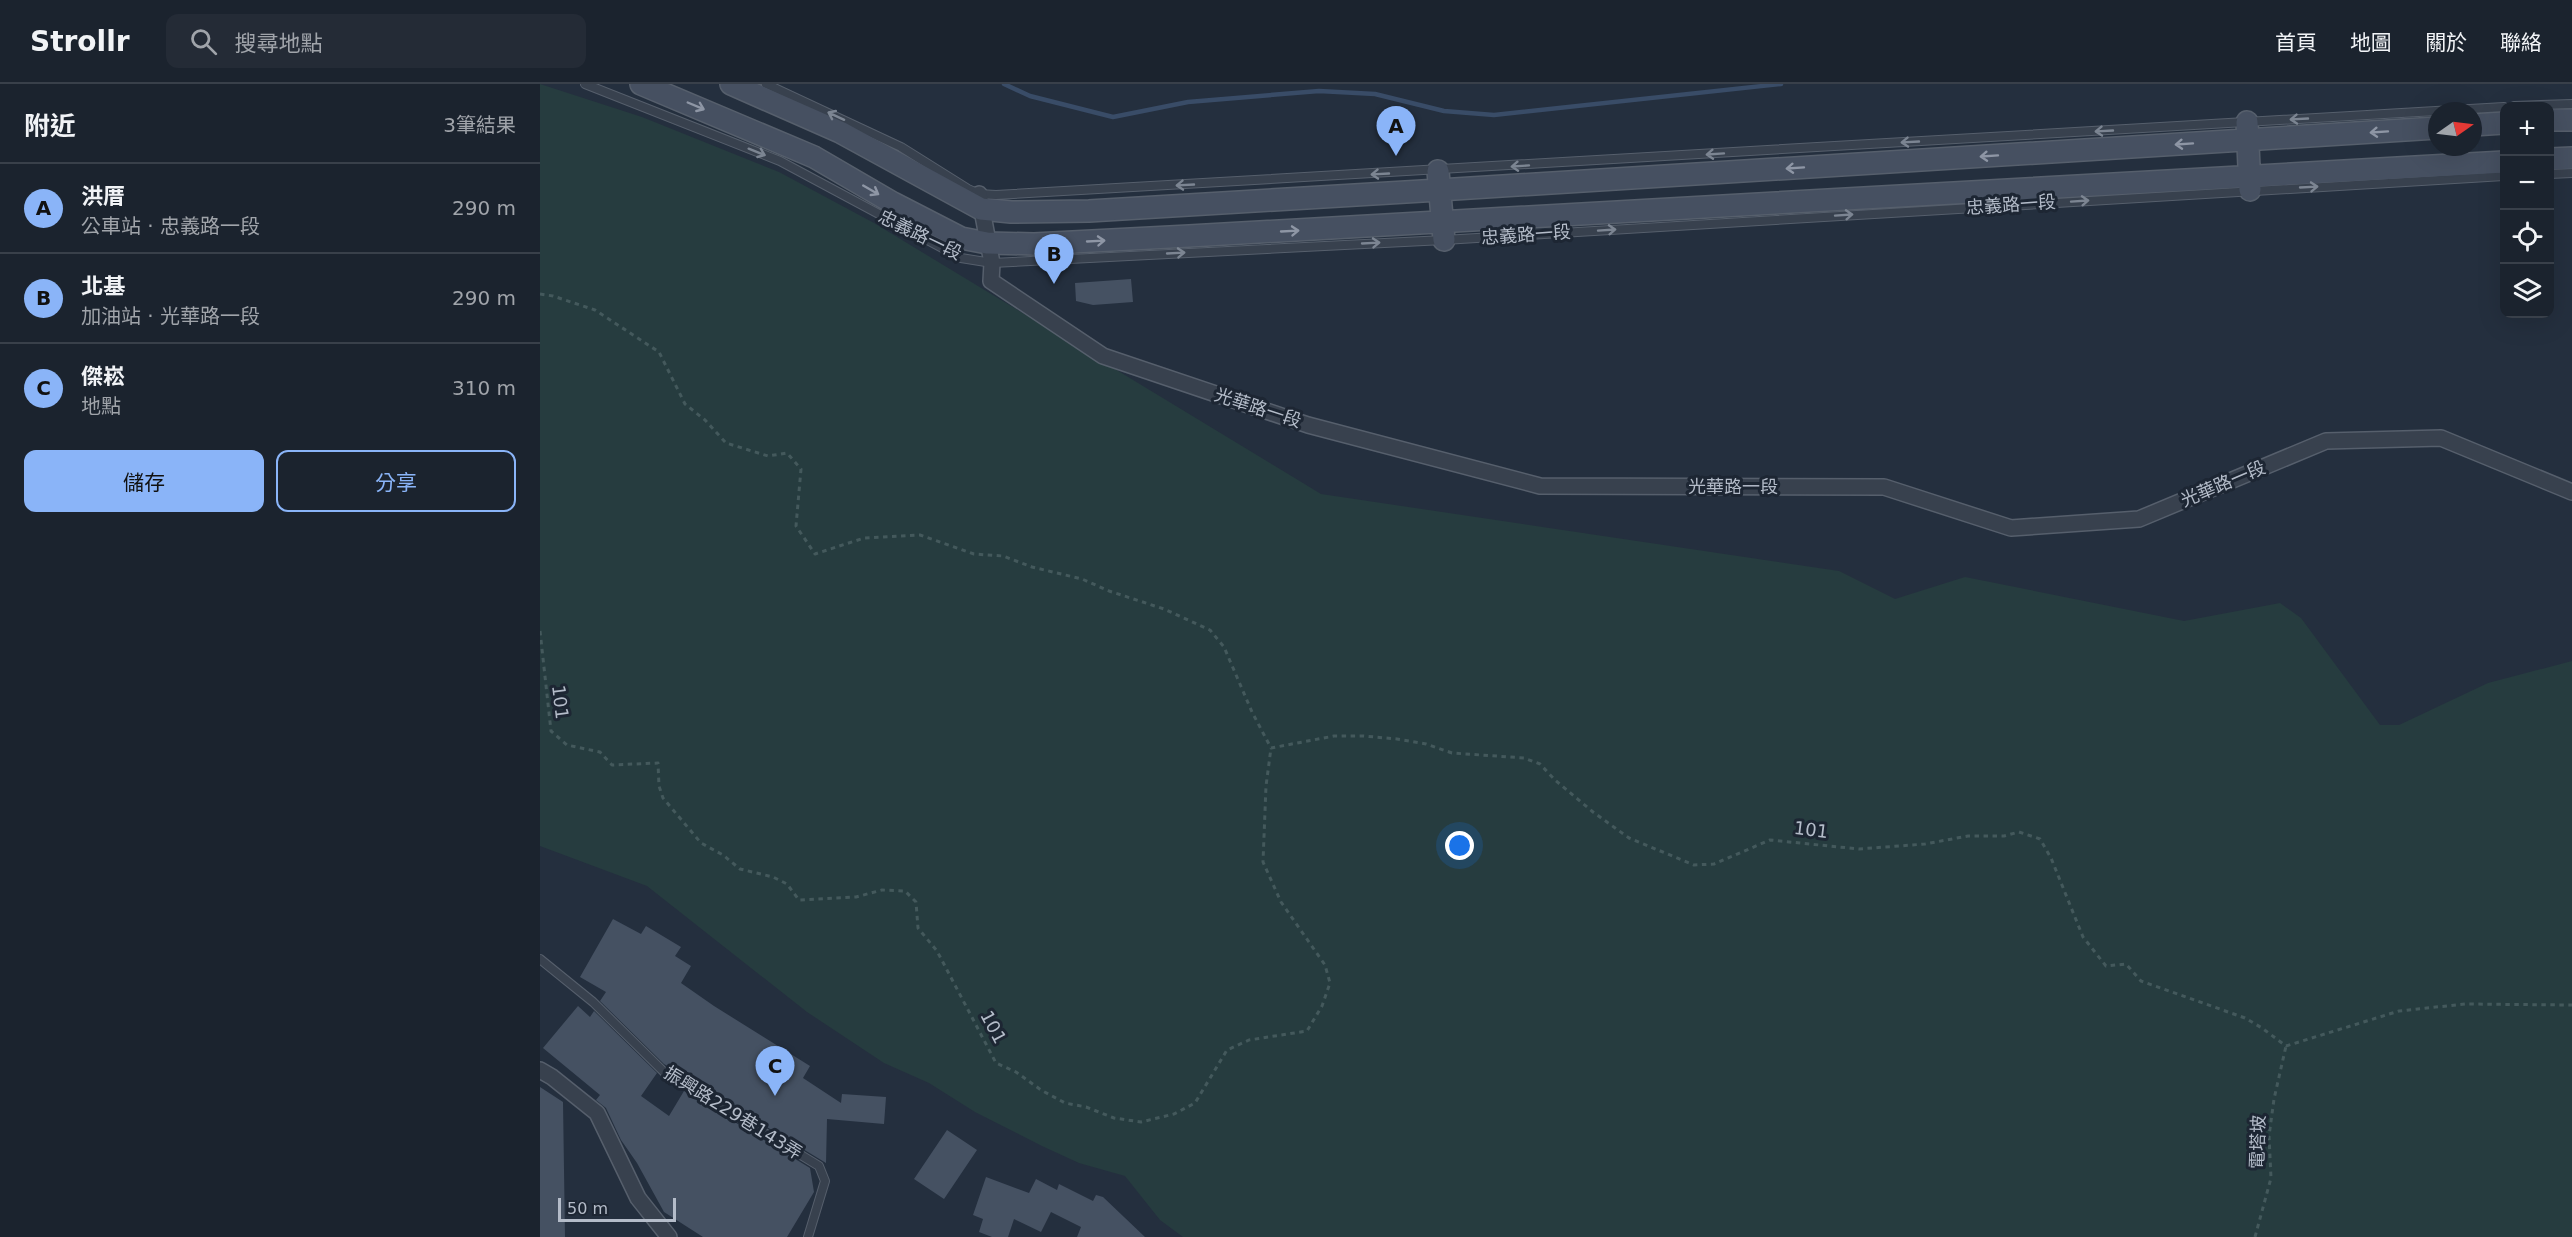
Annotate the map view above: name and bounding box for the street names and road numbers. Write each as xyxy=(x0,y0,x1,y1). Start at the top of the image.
street label: 忠義路一段 xyxy=(1965,191,2057,218)
street label: 忠義路一段 xyxy=(875,205,965,264)
street label: 忠義路一段 xyxy=(1480,221,1572,248)
street label: 光華路一段 xyxy=(1212,384,1304,431)
street label: 光華路一段 xyxy=(2177,456,2268,511)
street label: 光華路一段 xyxy=(1688,476,1778,497)
street label: 101 xyxy=(548,684,573,720)
street label: 101 xyxy=(1793,817,1829,842)
street label: 101 xyxy=(976,1007,1011,1047)
street label: 振興路229巷143弄 xyxy=(660,1062,806,1164)
street label: 電塔坡 xyxy=(2246,1115,2269,1169)

